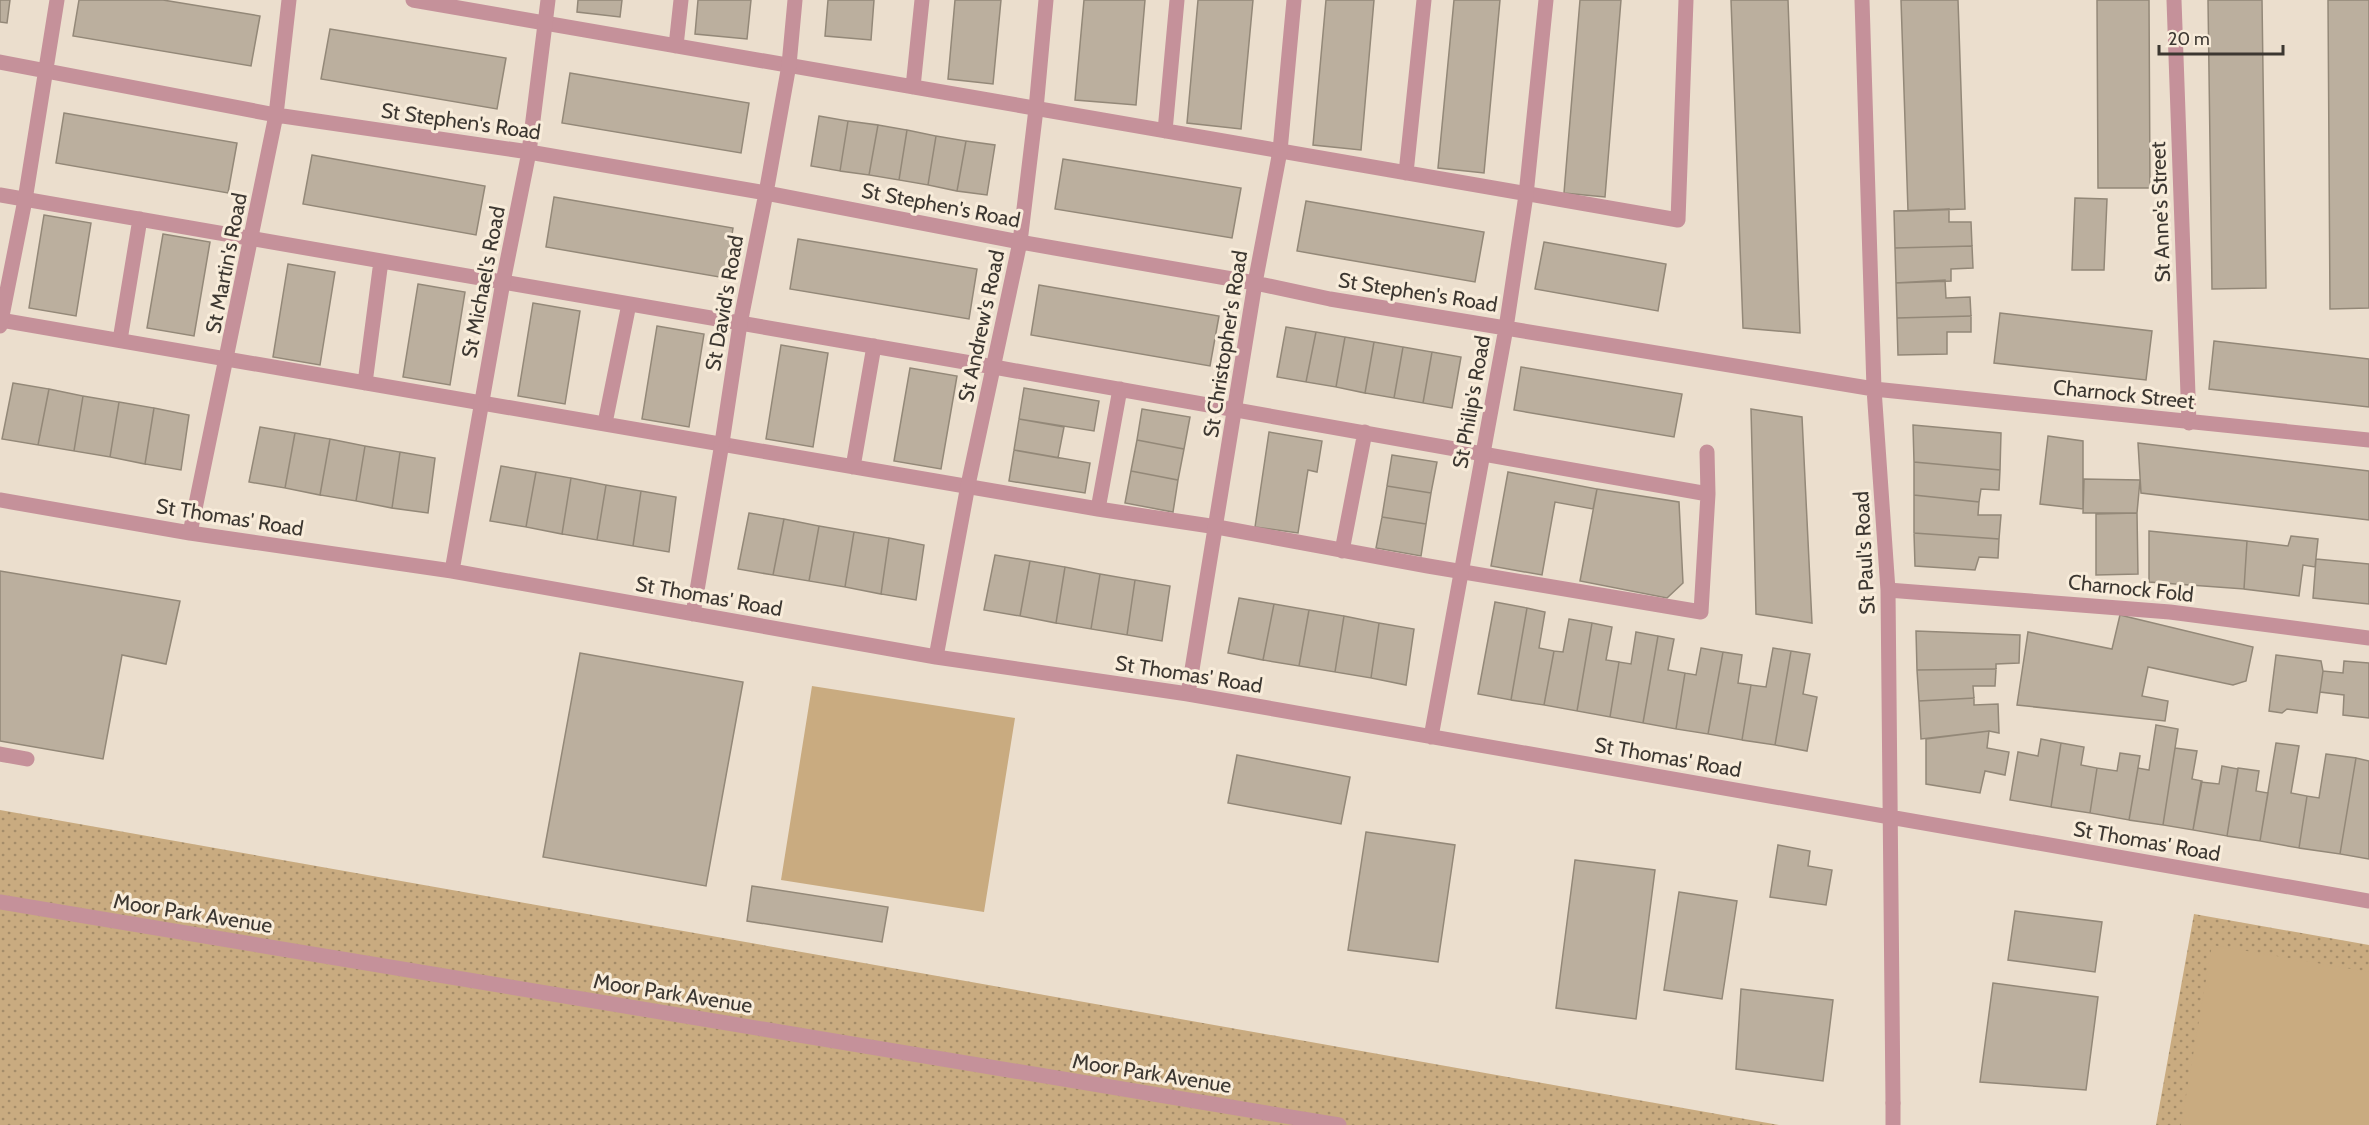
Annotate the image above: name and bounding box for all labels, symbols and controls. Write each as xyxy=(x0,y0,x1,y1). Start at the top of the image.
scale bar xyxy=(2159,18,2284,56)
text: 20 m xyxy=(2168,28,2210,50)
street label: St Stephen's Road xyxy=(380,97,542,145)
street label: St Anne's Street xyxy=(2145,141,2175,283)
street label: St Stephen's Road xyxy=(860,177,1022,233)
street label: St Martin's Road xyxy=(200,191,252,335)
street label: St Michael's Road xyxy=(456,204,510,360)
street label: St David's Road xyxy=(700,233,748,373)
street label: St Andrew's Road xyxy=(953,248,1009,404)
street label: St Christopher's Road xyxy=(1198,249,1252,439)
street label: St Stephen's Road xyxy=(1337,267,1499,317)
street label: St Philip's Road xyxy=(1447,334,1495,470)
street label: Charnock Street xyxy=(2052,374,2196,414)
street label: St Paul's Road xyxy=(1848,491,1880,615)
street label: St Thomas' Road xyxy=(155,493,305,541)
street label: Charnock Fold xyxy=(2067,569,2195,607)
street label: St Thomas' Road xyxy=(634,571,784,621)
street label: St Thomas' Road xyxy=(1114,650,1264,698)
street label: St Thomas' Road xyxy=(1593,732,1743,782)
street label: St Thomas' Road xyxy=(2072,816,2222,866)
street label: Moor Park Avenue xyxy=(112,888,274,938)
street label: Moor Park Avenue xyxy=(592,968,754,1018)
street label: Moor Park Avenue xyxy=(1071,1048,1233,1098)

